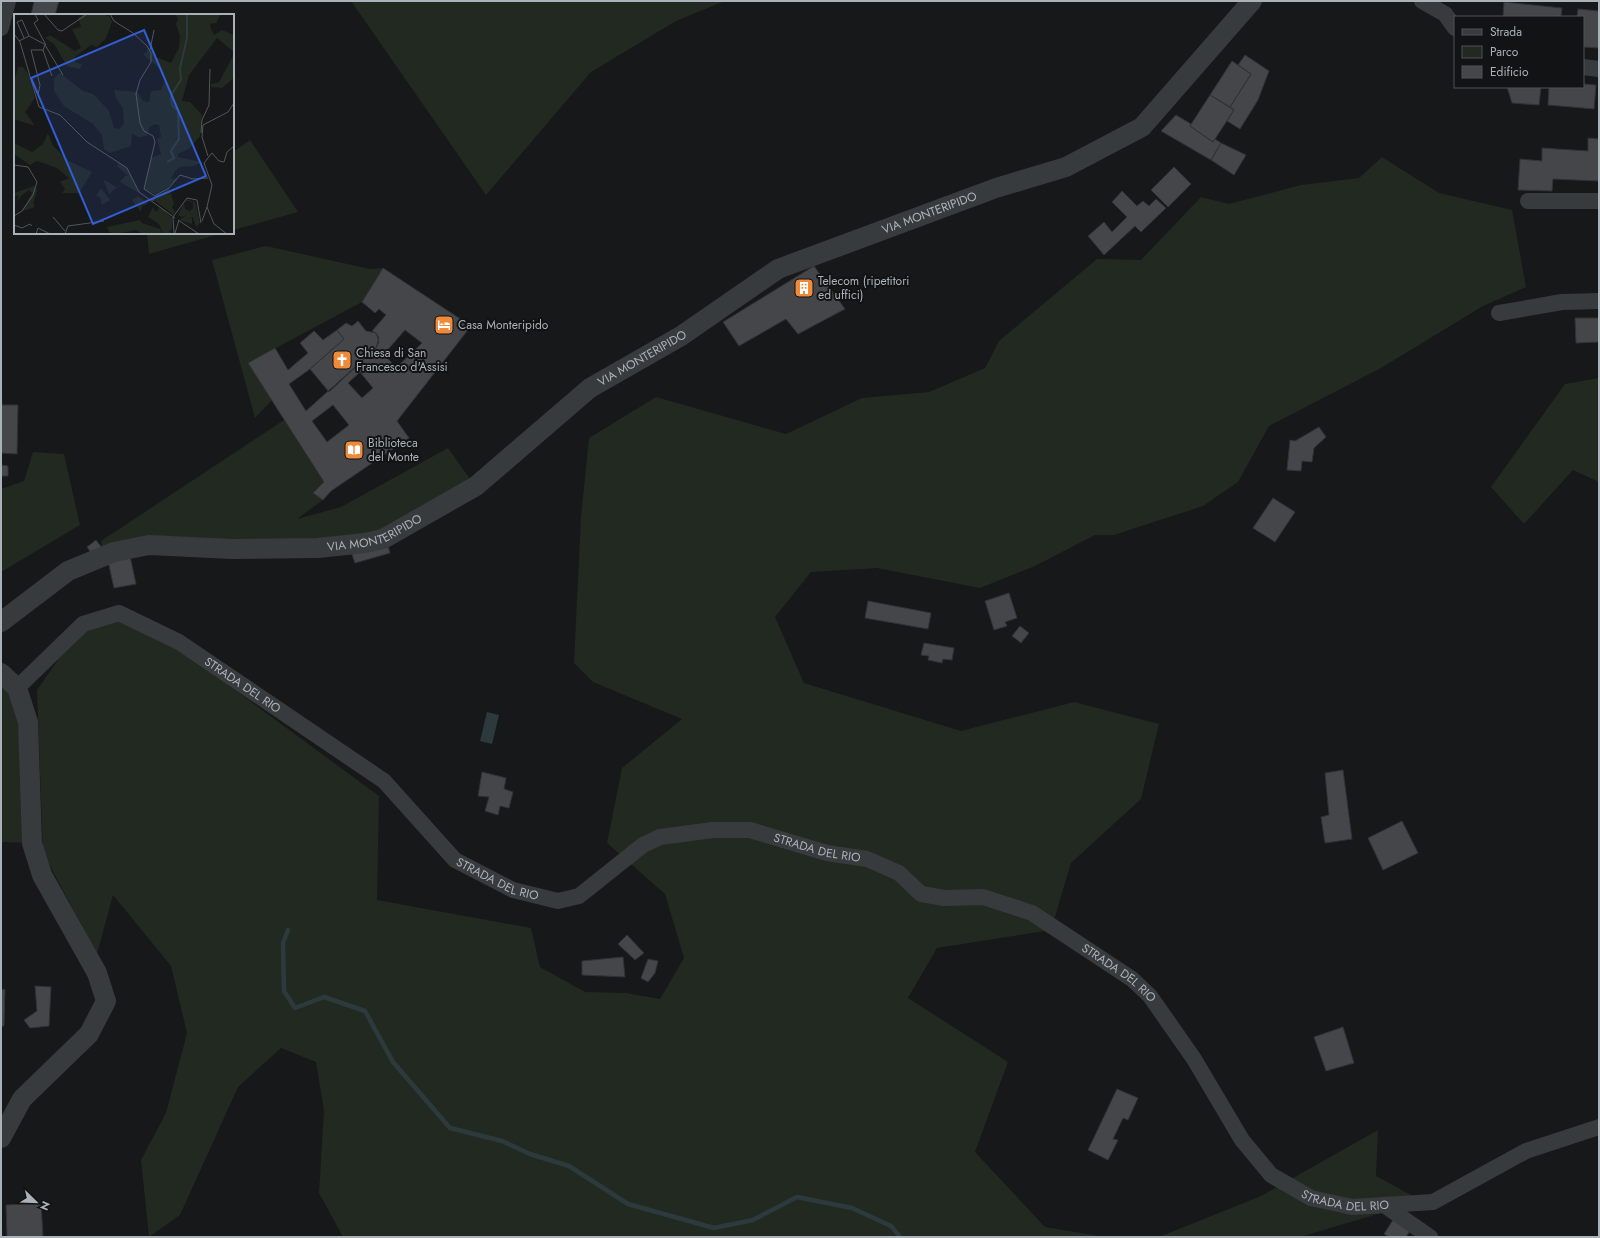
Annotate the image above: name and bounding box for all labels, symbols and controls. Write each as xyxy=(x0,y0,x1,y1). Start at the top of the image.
inset map xyxy=(14,14,234,234)
legend xyxy=(1454,16,1584,88)
text: Strada xyxy=(1490,23,1522,41)
text: Parco xyxy=(1490,43,1519,61)
text: Edificio xyxy=(1490,63,1529,81)
street label: VIA MONTERIPIDO xyxy=(879,187,979,239)
place label: Telecom (ripetitori ed uffici) xyxy=(818,272,909,304)
building icon: Telecom (ripetitori ed uffici) xyxy=(793,277,815,299)
hotel icon: Casa Monteripido xyxy=(433,314,455,336)
place label: Casa Monteripido xyxy=(458,316,549,334)
street label: VIA MONTERIPIDO xyxy=(594,326,691,391)
place label: Chiesa di San Francesco d'Assisi xyxy=(356,344,448,376)
church icon: Chiesa di San Francesco d'Assisi xyxy=(331,349,353,371)
place label: Biblioteca del Monte xyxy=(368,434,419,466)
library icon: Biblioteca del Monte xyxy=(343,439,365,461)
street label: VIA MONTERIPIDO xyxy=(326,510,425,556)
street label: STRADA DEL RIO xyxy=(201,653,284,718)
street label: STRADA DEL RIO xyxy=(771,829,862,867)
street label: STRADA DEL RIO xyxy=(453,853,541,905)
street label: STRADA DEL RIO xyxy=(1078,939,1161,1006)
north arrow xyxy=(16,1182,56,1222)
street label: STRADA DEL RIO xyxy=(1298,1185,1389,1216)
text: N xyxy=(36,1199,54,1213)

